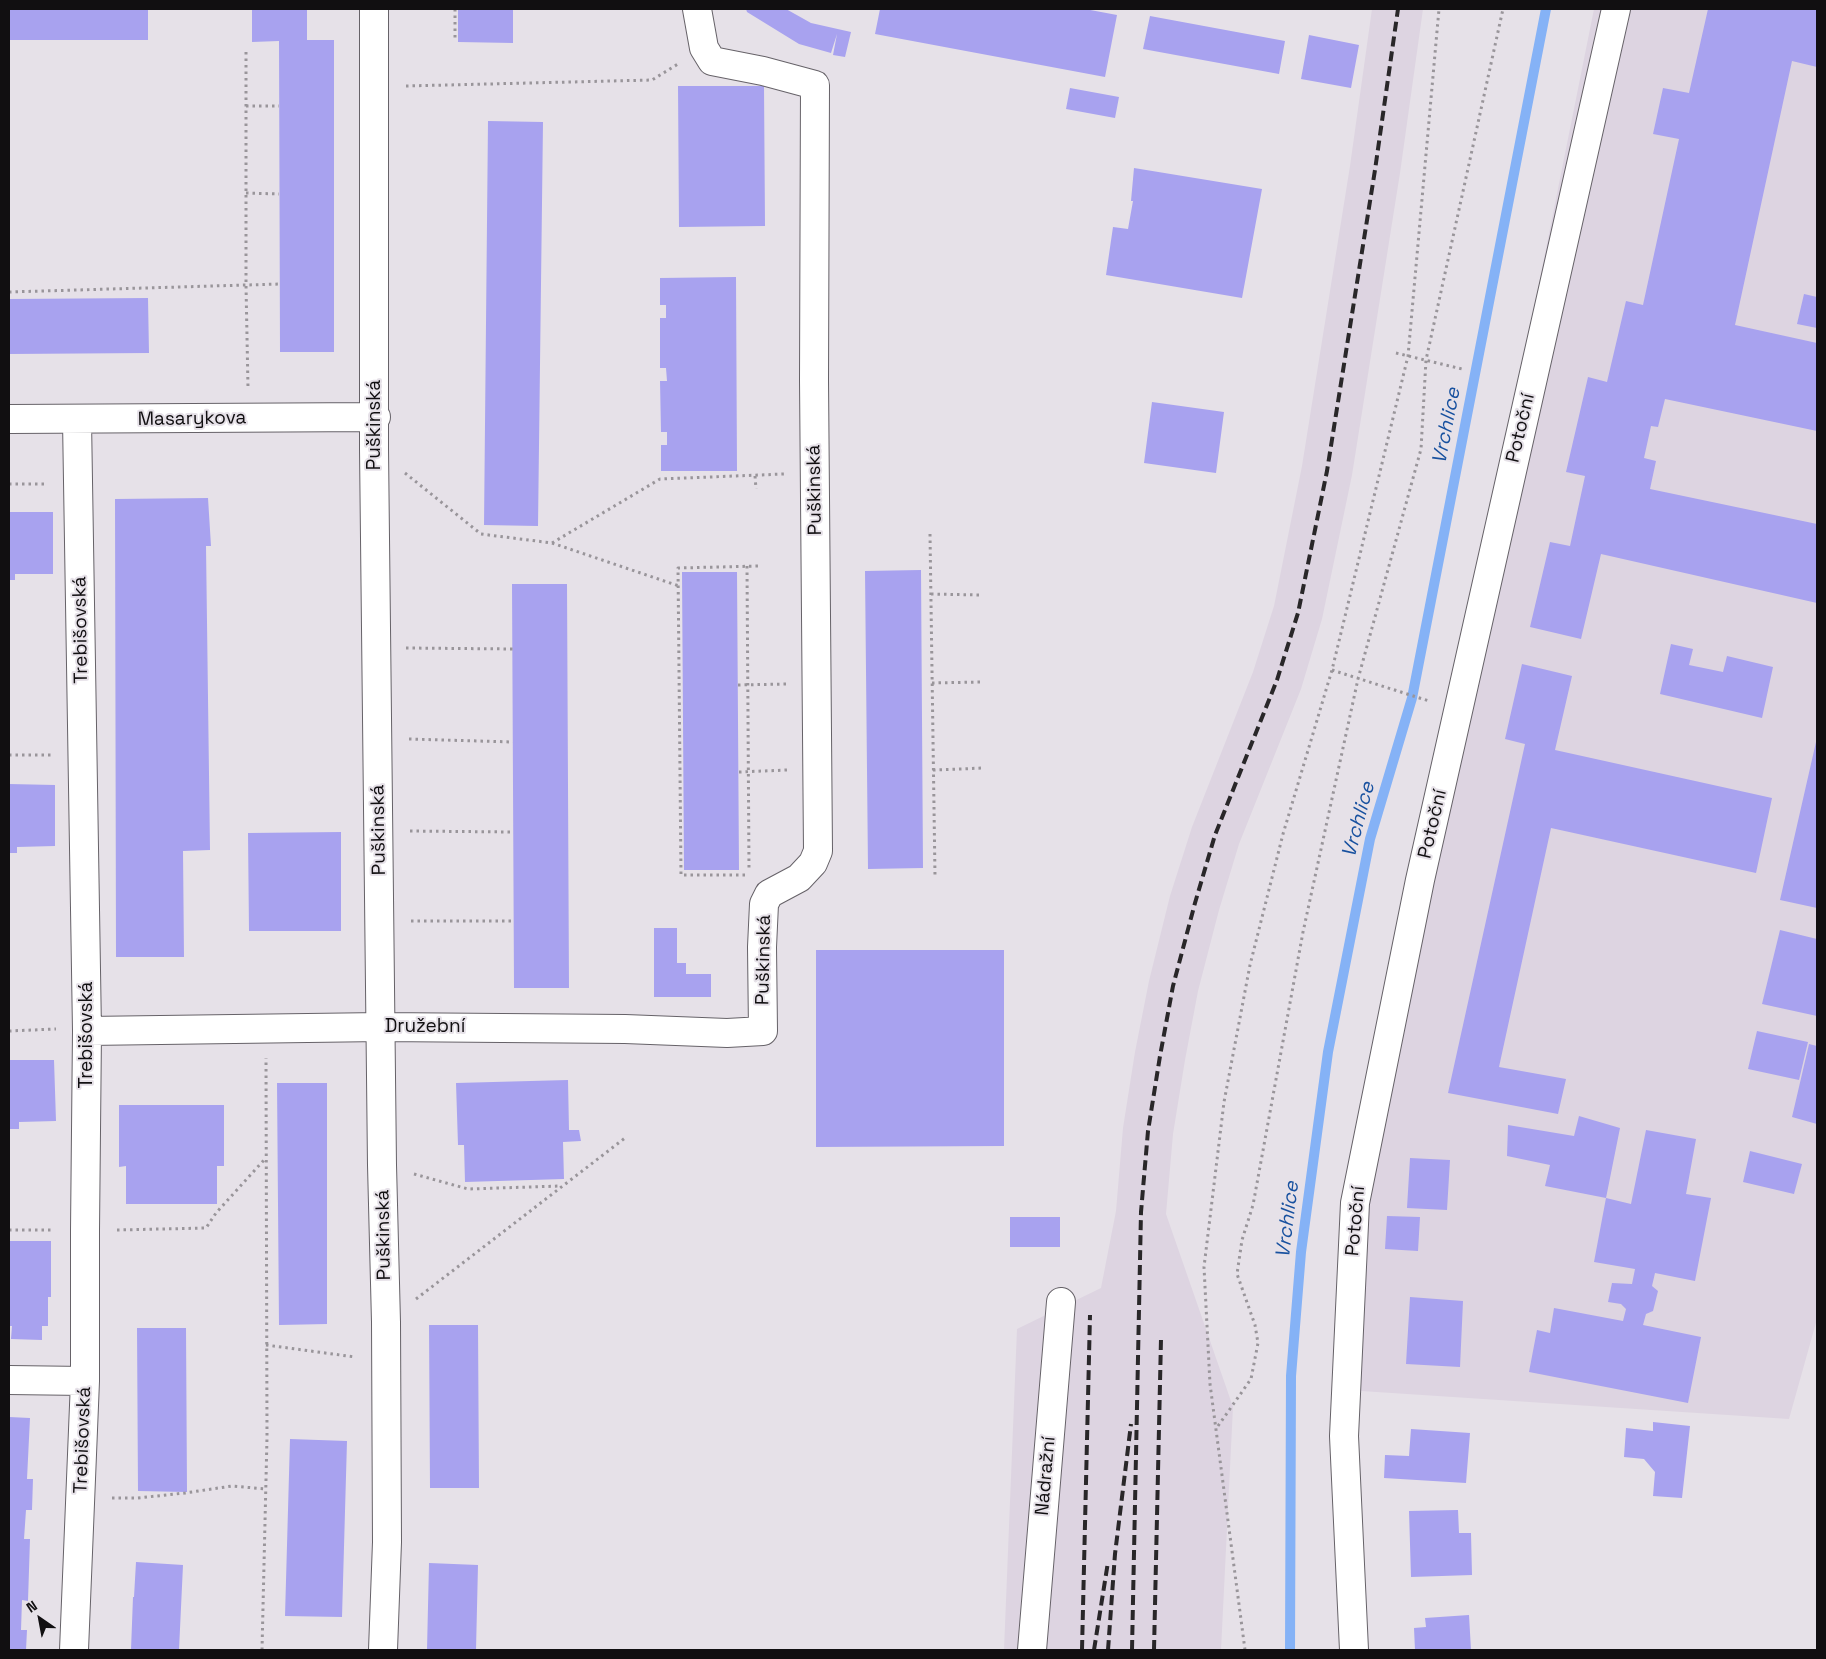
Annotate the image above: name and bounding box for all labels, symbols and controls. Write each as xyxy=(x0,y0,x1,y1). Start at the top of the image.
street label: Puškinská xyxy=(364,380,386,470)
water label: Vrchlice xyxy=(1428,386,1466,466)
street label: Potoční xyxy=(1502,391,1540,465)
street label: Masarykova xyxy=(137,407,247,431)
street label: Puškinská xyxy=(803,445,827,535)
street label: Trebišovská xyxy=(69,576,93,684)
water label: Vrchlice xyxy=(1337,780,1381,860)
street label: Puškinská xyxy=(367,785,391,875)
street label: Potoční xyxy=(1414,787,1452,861)
street label: Puškinská xyxy=(752,915,776,1005)
street label: Trebišovská xyxy=(76,982,98,1088)
street label: Družební xyxy=(385,1016,465,1038)
water label: Vrchlice xyxy=(1271,1180,1305,1260)
street label: Potoční xyxy=(1342,1185,1370,1257)
street label: Puškinská xyxy=(372,1190,396,1280)
street label: Trebišovská xyxy=(70,1386,96,1494)
street label: Nádražní xyxy=(1031,1435,1061,1517)
north arrow xyxy=(15,1594,65,1644)
text: N xyxy=(23,1596,41,1617)

